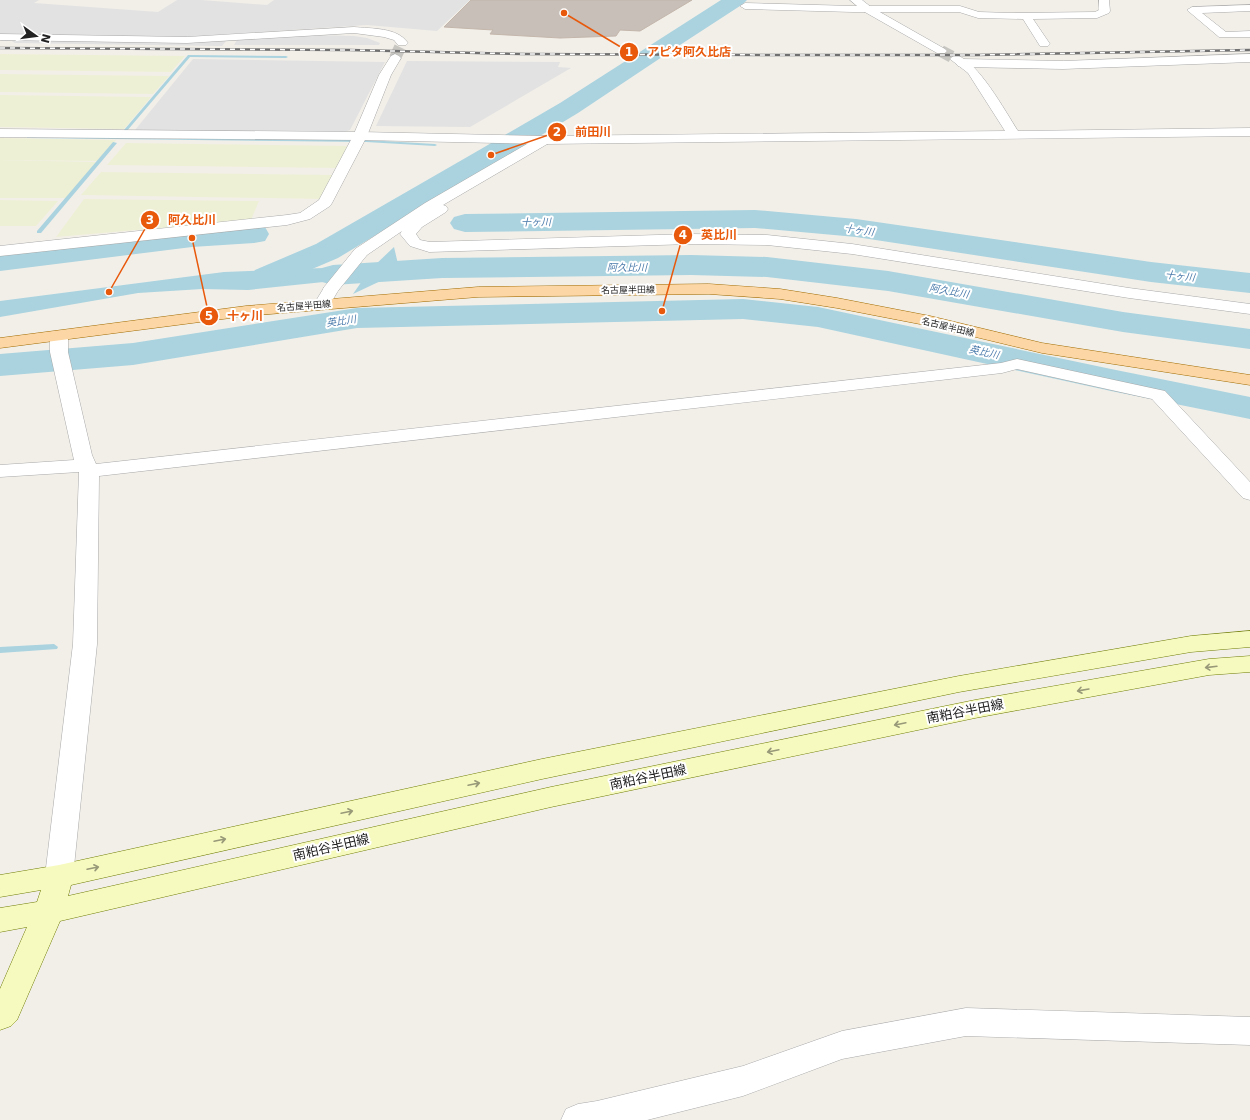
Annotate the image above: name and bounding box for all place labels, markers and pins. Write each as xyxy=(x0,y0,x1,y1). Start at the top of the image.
callout: アピタ阿久比店 xyxy=(619,40,739,64)
callout: 前田川 xyxy=(547,120,619,144)
callout: 阿久比川 xyxy=(140,208,224,232)
callout: 英比川 xyxy=(673,223,745,247)
callout: 十ヶ川 xyxy=(199,304,271,328)

